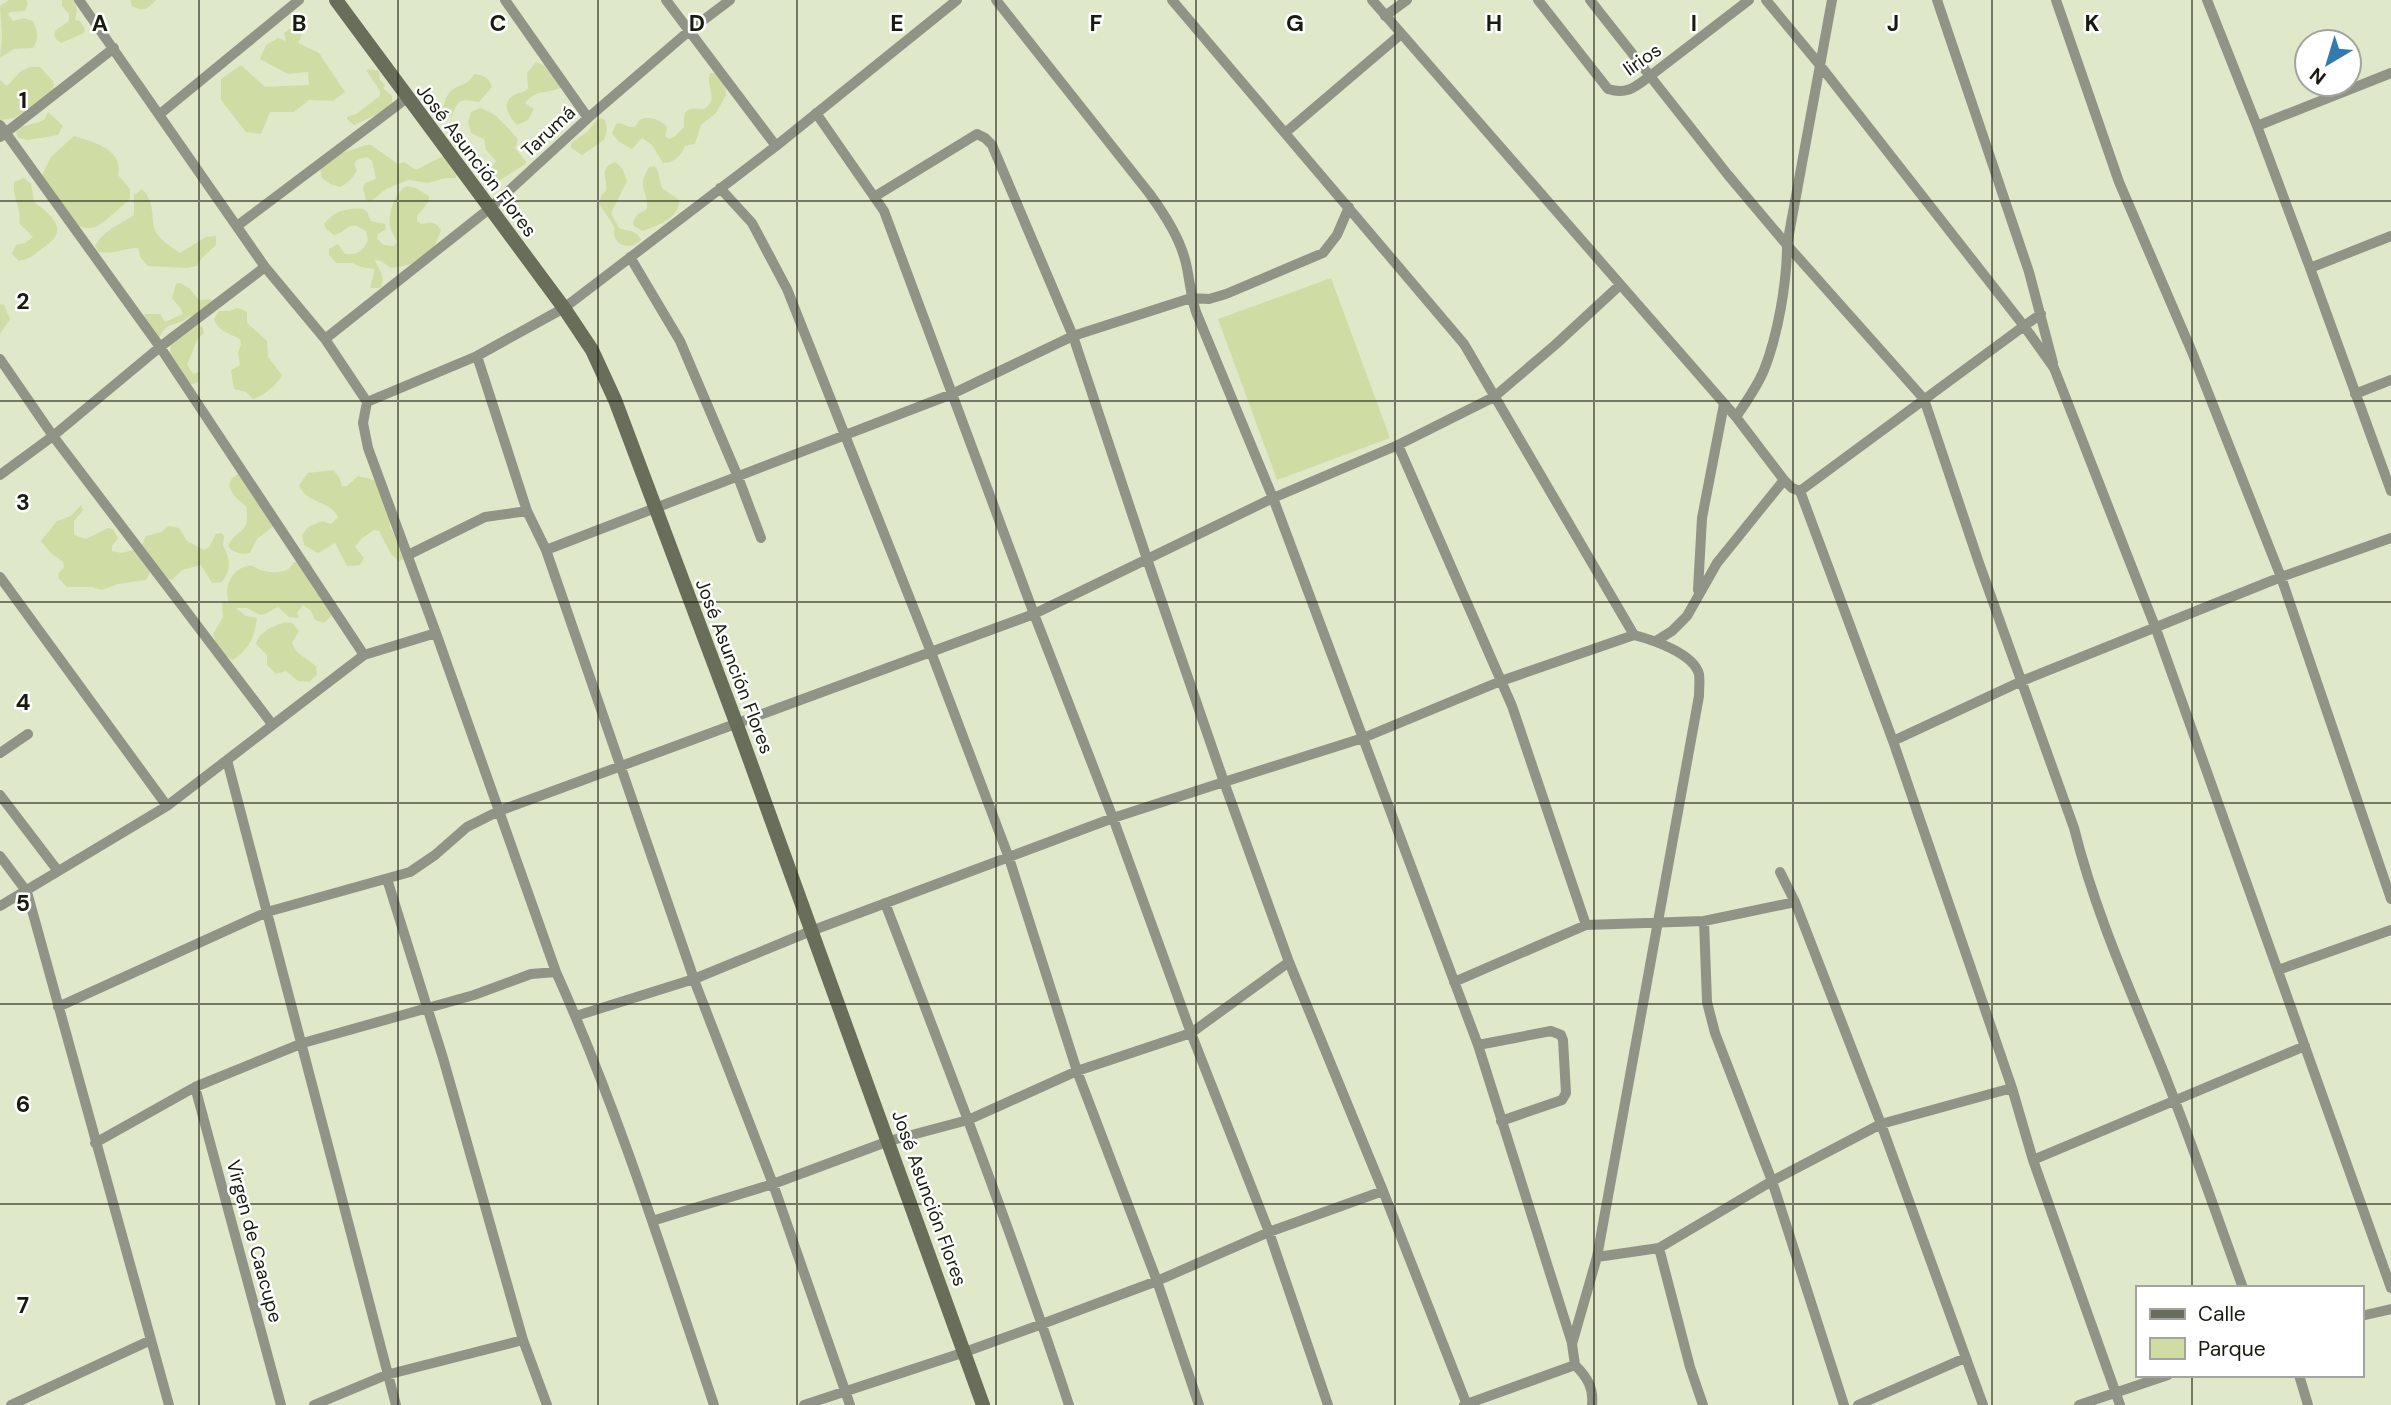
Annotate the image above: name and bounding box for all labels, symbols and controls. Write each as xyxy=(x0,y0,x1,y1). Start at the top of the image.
text: A xyxy=(92,8,108,38)
text: B xyxy=(292,8,306,38)
text: C xyxy=(490,8,506,38)
text: D xyxy=(689,8,705,38)
text: E xyxy=(890,8,904,38)
text: F xyxy=(1090,8,1103,38)
text: G xyxy=(1286,8,1304,38)
text: H xyxy=(1486,8,1502,38)
text: I xyxy=(1691,8,1697,38)
text: J xyxy=(1887,8,1899,38)
text: K xyxy=(2084,8,2100,38)
north arrow xyxy=(2293,28,2363,98)
street label: lirios xyxy=(1618,37,1666,81)
text: N xyxy=(2305,62,2331,90)
street label: José Asunción Flores xyxy=(411,79,542,242)
text: 1 xyxy=(19,85,27,115)
street label: Tarumá xyxy=(516,100,581,163)
text: 2 xyxy=(16,286,30,316)
text: 3 xyxy=(16,487,30,517)
street label: José Asunción Flores xyxy=(690,575,779,757)
text: 4 xyxy=(16,687,31,717)
text: 5 xyxy=(16,888,30,918)
text: 6 xyxy=(16,1089,30,1119)
street label: José Asunción Flores xyxy=(886,1107,973,1290)
street label: Virgen de Caacupe xyxy=(221,1157,288,1325)
legend xyxy=(2136,1286,2363,1377)
text: 7 xyxy=(17,1290,29,1320)
text: Calle xyxy=(2198,1300,2246,1328)
text: Parque xyxy=(2198,1335,2266,1363)

